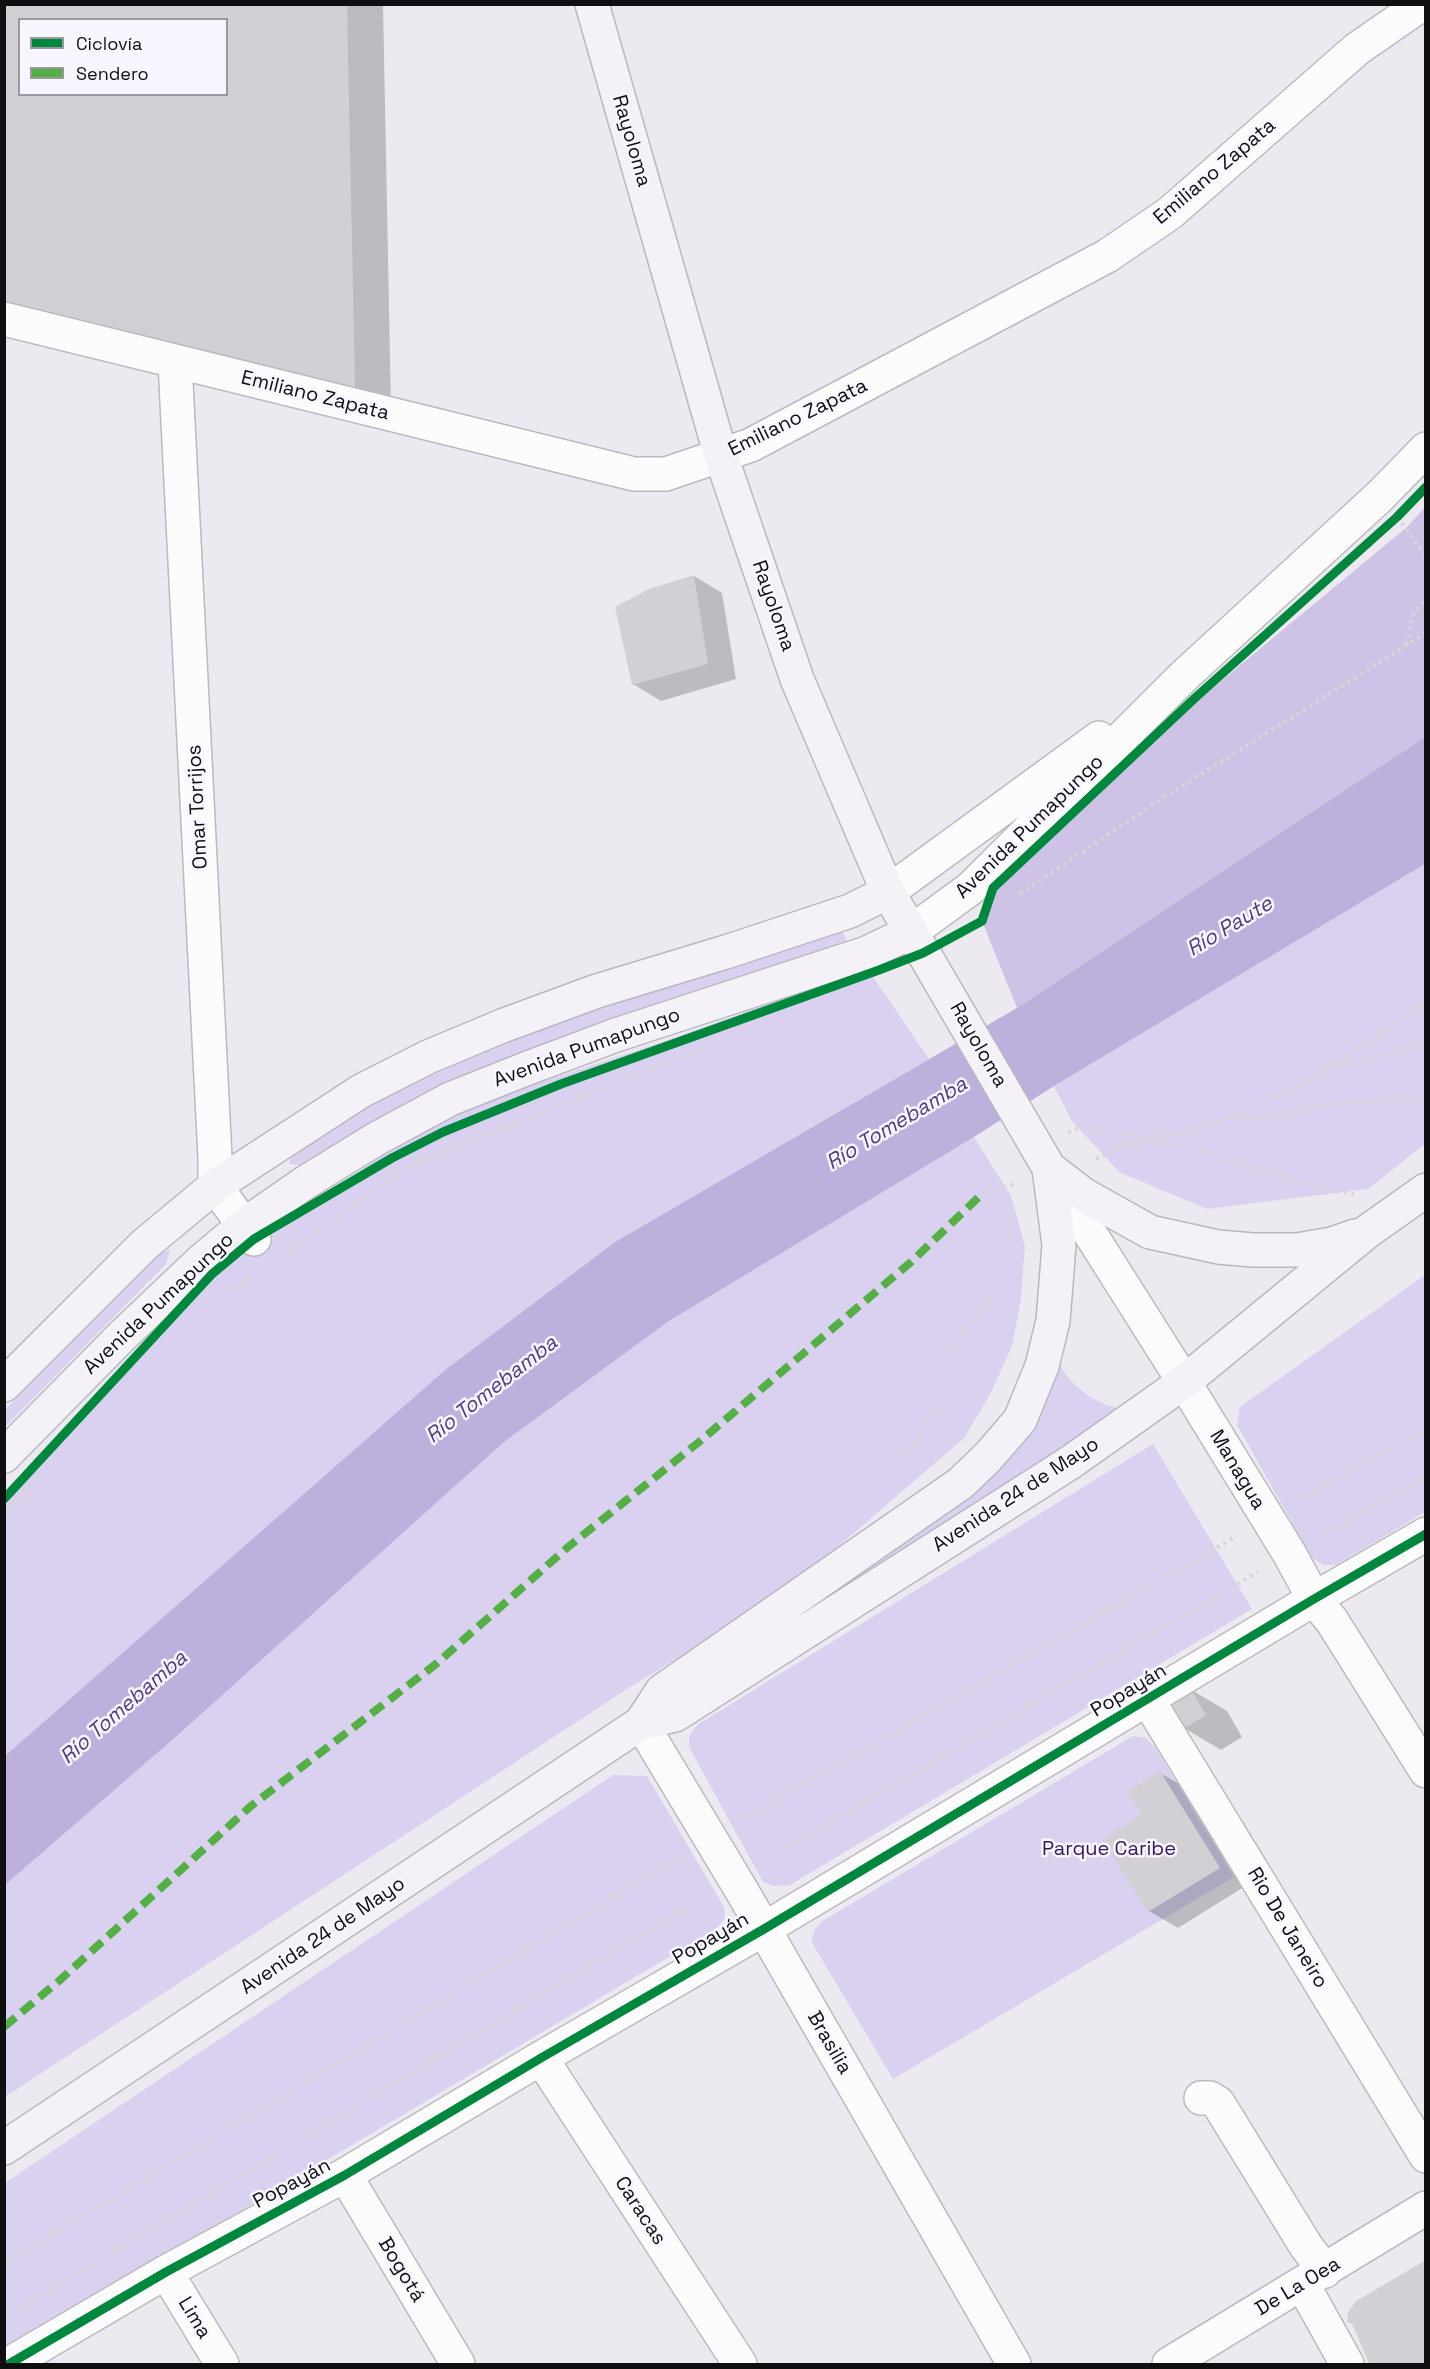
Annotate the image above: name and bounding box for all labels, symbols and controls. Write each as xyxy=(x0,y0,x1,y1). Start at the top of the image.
legend xyxy=(18,18,228,96)
text: Ciclovía xyxy=(76,32,142,55)
text: Sendero xyxy=(76,62,149,85)
street label: Rayoloma xyxy=(606,92,656,190)
street label: Emiliano Zapata xyxy=(1149,114,1281,230)
street label: Emiliano Zapata xyxy=(238,366,392,426)
street label: Emiliano Zapata xyxy=(724,374,872,462)
street label: Rayoloma xyxy=(746,557,800,655)
street label: Omar Torrijos xyxy=(183,744,213,870)
street label: Avenida Pumapungo xyxy=(951,750,1109,904)
water label: Río Paute xyxy=(1183,892,1277,962)
street label: Rayoloma xyxy=(944,998,1012,1092)
street label: Avenida Pumapungo xyxy=(490,1003,684,1093)
water label: Río Tomebamba xyxy=(822,1072,972,1176)
street label: Avenida Pumapungo xyxy=(79,1228,239,1380)
water label: Río Tomebamba xyxy=(421,1331,563,1449)
street label: Managua xyxy=(1204,1426,1270,1514)
street label: Avenida 24 de Mayo xyxy=(928,1432,1104,1558)
water label: Río Tomebamba xyxy=(55,1646,193,1770)
street label: Popayán xyxy=(1087,1659,1171,1723)
park label: Parque Caribe xyxy=(1042,1838,1176,1862)
street label: Rio De Janeiro xyxy=(1242,1863,1332,1993)
street label: Avenida 24 de Mayo xyxy=(236,1872,410,2000)
street label: Popayán xyxy=(669,1908,753,1970)
street label: Brasilia xyxy=(801,2007,857,2079)
street label: Popayán xyxy=(249,2154,335,2214)
street label: Caracas xyxy=(609,2172,671,2250)
street label: Bogotá xyxy=(372,2233,430,2307)
street label: De La Oea xyxy=(1251,2252,1345,2322)
street label: Lima xyxy=(172,2293,216,2343)

